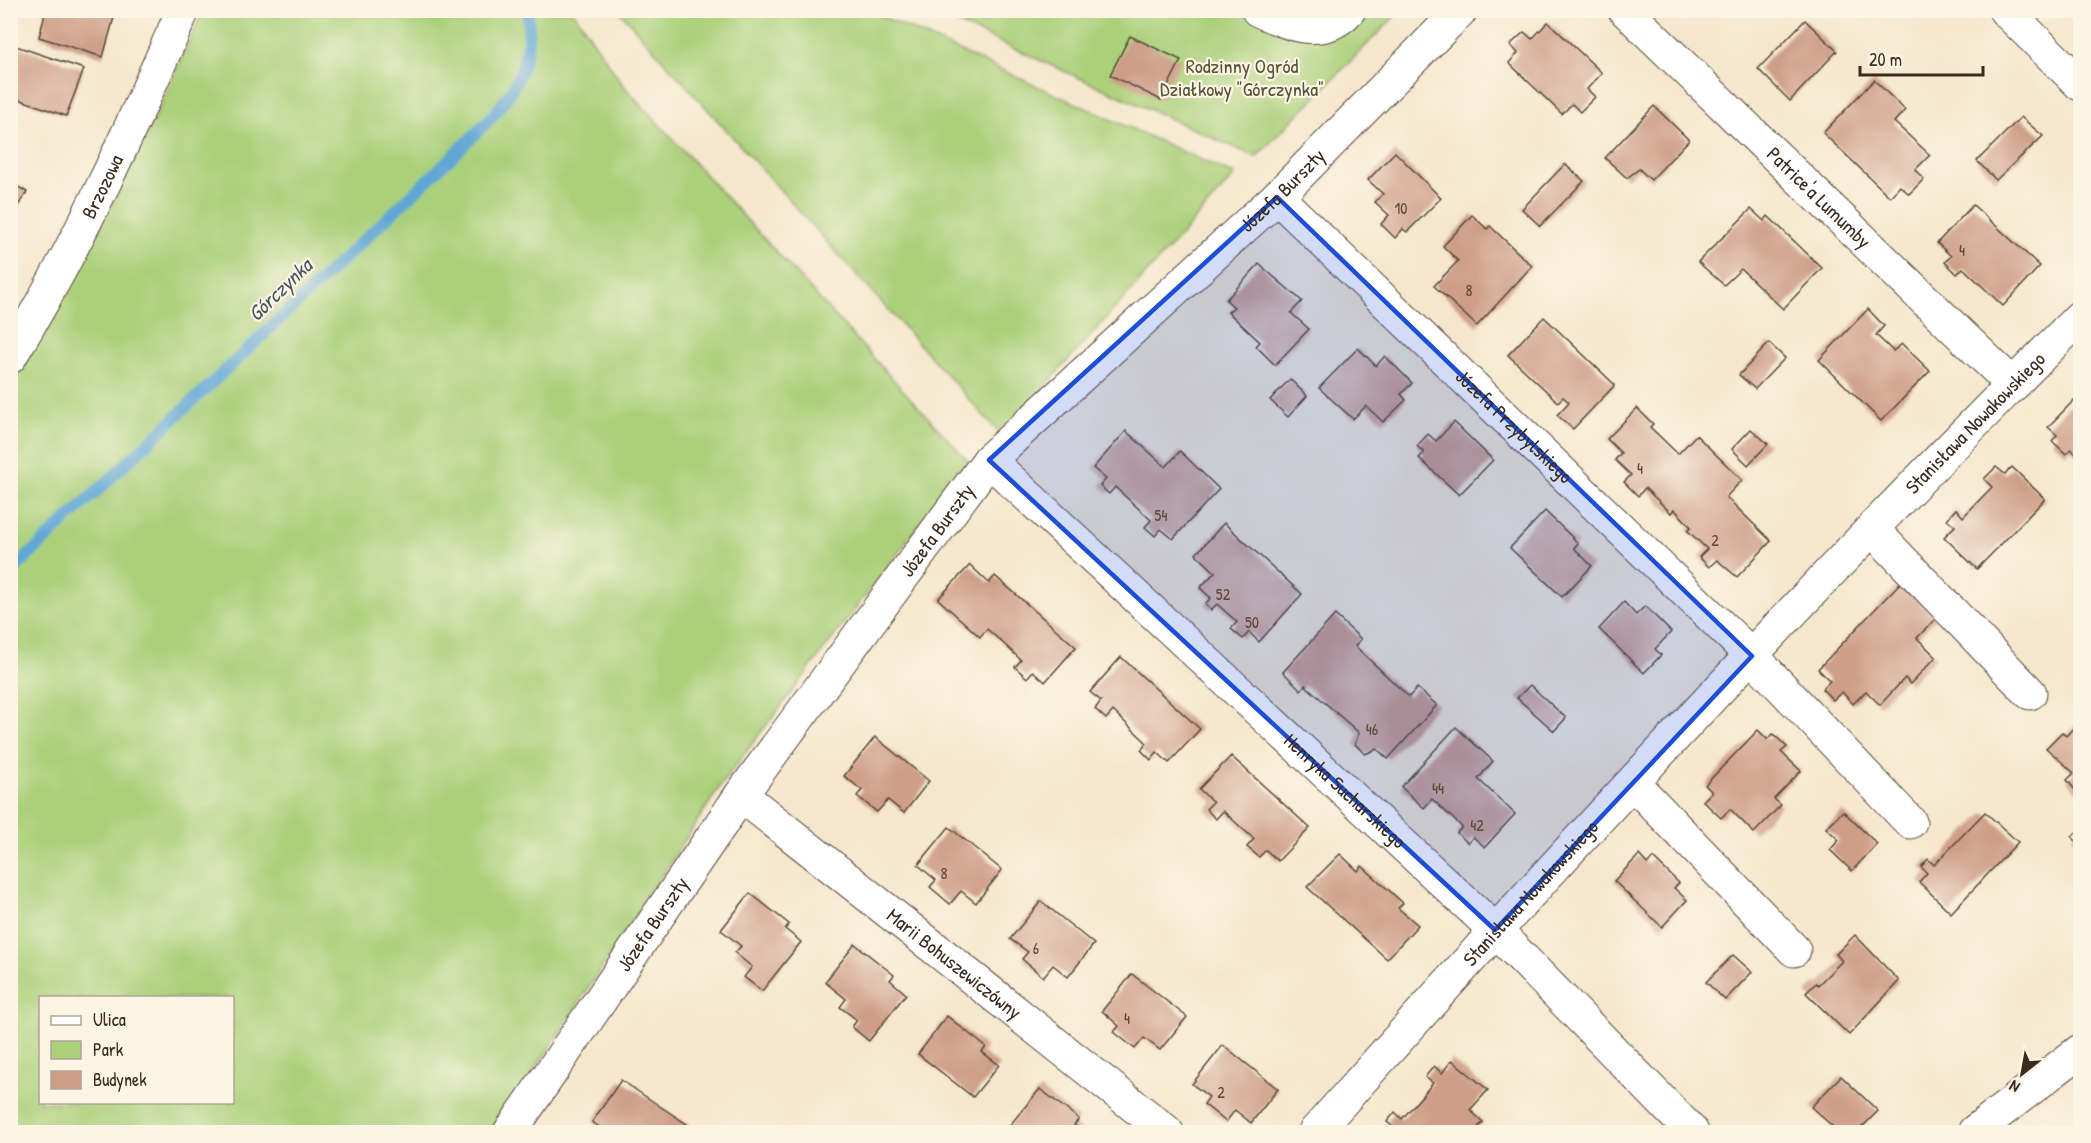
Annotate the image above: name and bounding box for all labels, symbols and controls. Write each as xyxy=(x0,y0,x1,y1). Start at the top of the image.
scale bar xyxy=(1860,39,1983,77)
text: 20 m xyxy=(1869,47,1902,72)
park label: Rodzinny Ogród Działkowy "Górczynka" xyxy=(1160,52,1324,102)
street label: Patrice'a Lumumby xyxy=(1761,141,1878,254)
street label: Józefa Burszty xyxy=(1234,142,1331,238)
street label: Brzozowa xyxy=(75,150,129,223)
house number: 10 xyxy=(1395,197,1407,219)
house number: 4 xyxy=(1959,239,1965,261)
water label: Górczynka xyxy=(241,250,320,328)
house number: 8 xyxy=(1466,279,1473,301)
street label: Stanisława Nowakowskiego xyxy=(1899,346,2051,499)
street label: Józefa Przybylskiego xyxy=(1450,363,1579,489)
house number: 4 xyxy=(1637,457,1643,479)
street label: Józefa Burszty xyxy=(893,478,980,582)
house number: 54 xyxy=(1155,504,1167,526)
house number: 2 xyxy=(1711,529,1719,551)
house number: 52 xyxy=(1216,583,1231,605)
house number: 50 xyxy=(1245,611,1259,633)
house number: 46 xyxy=(1366,718,1378,740)
street label: Henryka Sucharskiego xyxy=(1278,727,1412,854)
house number: 44 xyxy=(1432,777,1444,799)
street label: Stanisława Nowakowskiego xyxy=(1456,814,1604,971)
house number: 42 xyxy=(1470,814,1484,836)
house number: 8 xyxy=(941,862,948,884)
street label: Józefa Burszty xyxy=(610,871,694,976)
street label: Marii Bohuszewiczówny xyxy=(882,902,1028,1025)
house number: 6 xyxy=(1033,937,1039,959)
legend xyxy=(39,996,234,1104)
text: Ulica xyxy=(93,1007,126,1032)
house number: 4 xyxy=(1124,1007,1130,1029)
text: Park xyxy=(93,1037,124,1062)
north arrow xyxy=(1992,1044,2052,1104)
text: Budynek xyxy=(93,1067,147,1092)
text: N xyxy=(2005,1075,2024,1098)
house number: 2 xyxy=(1217,1081,1225,1103)

